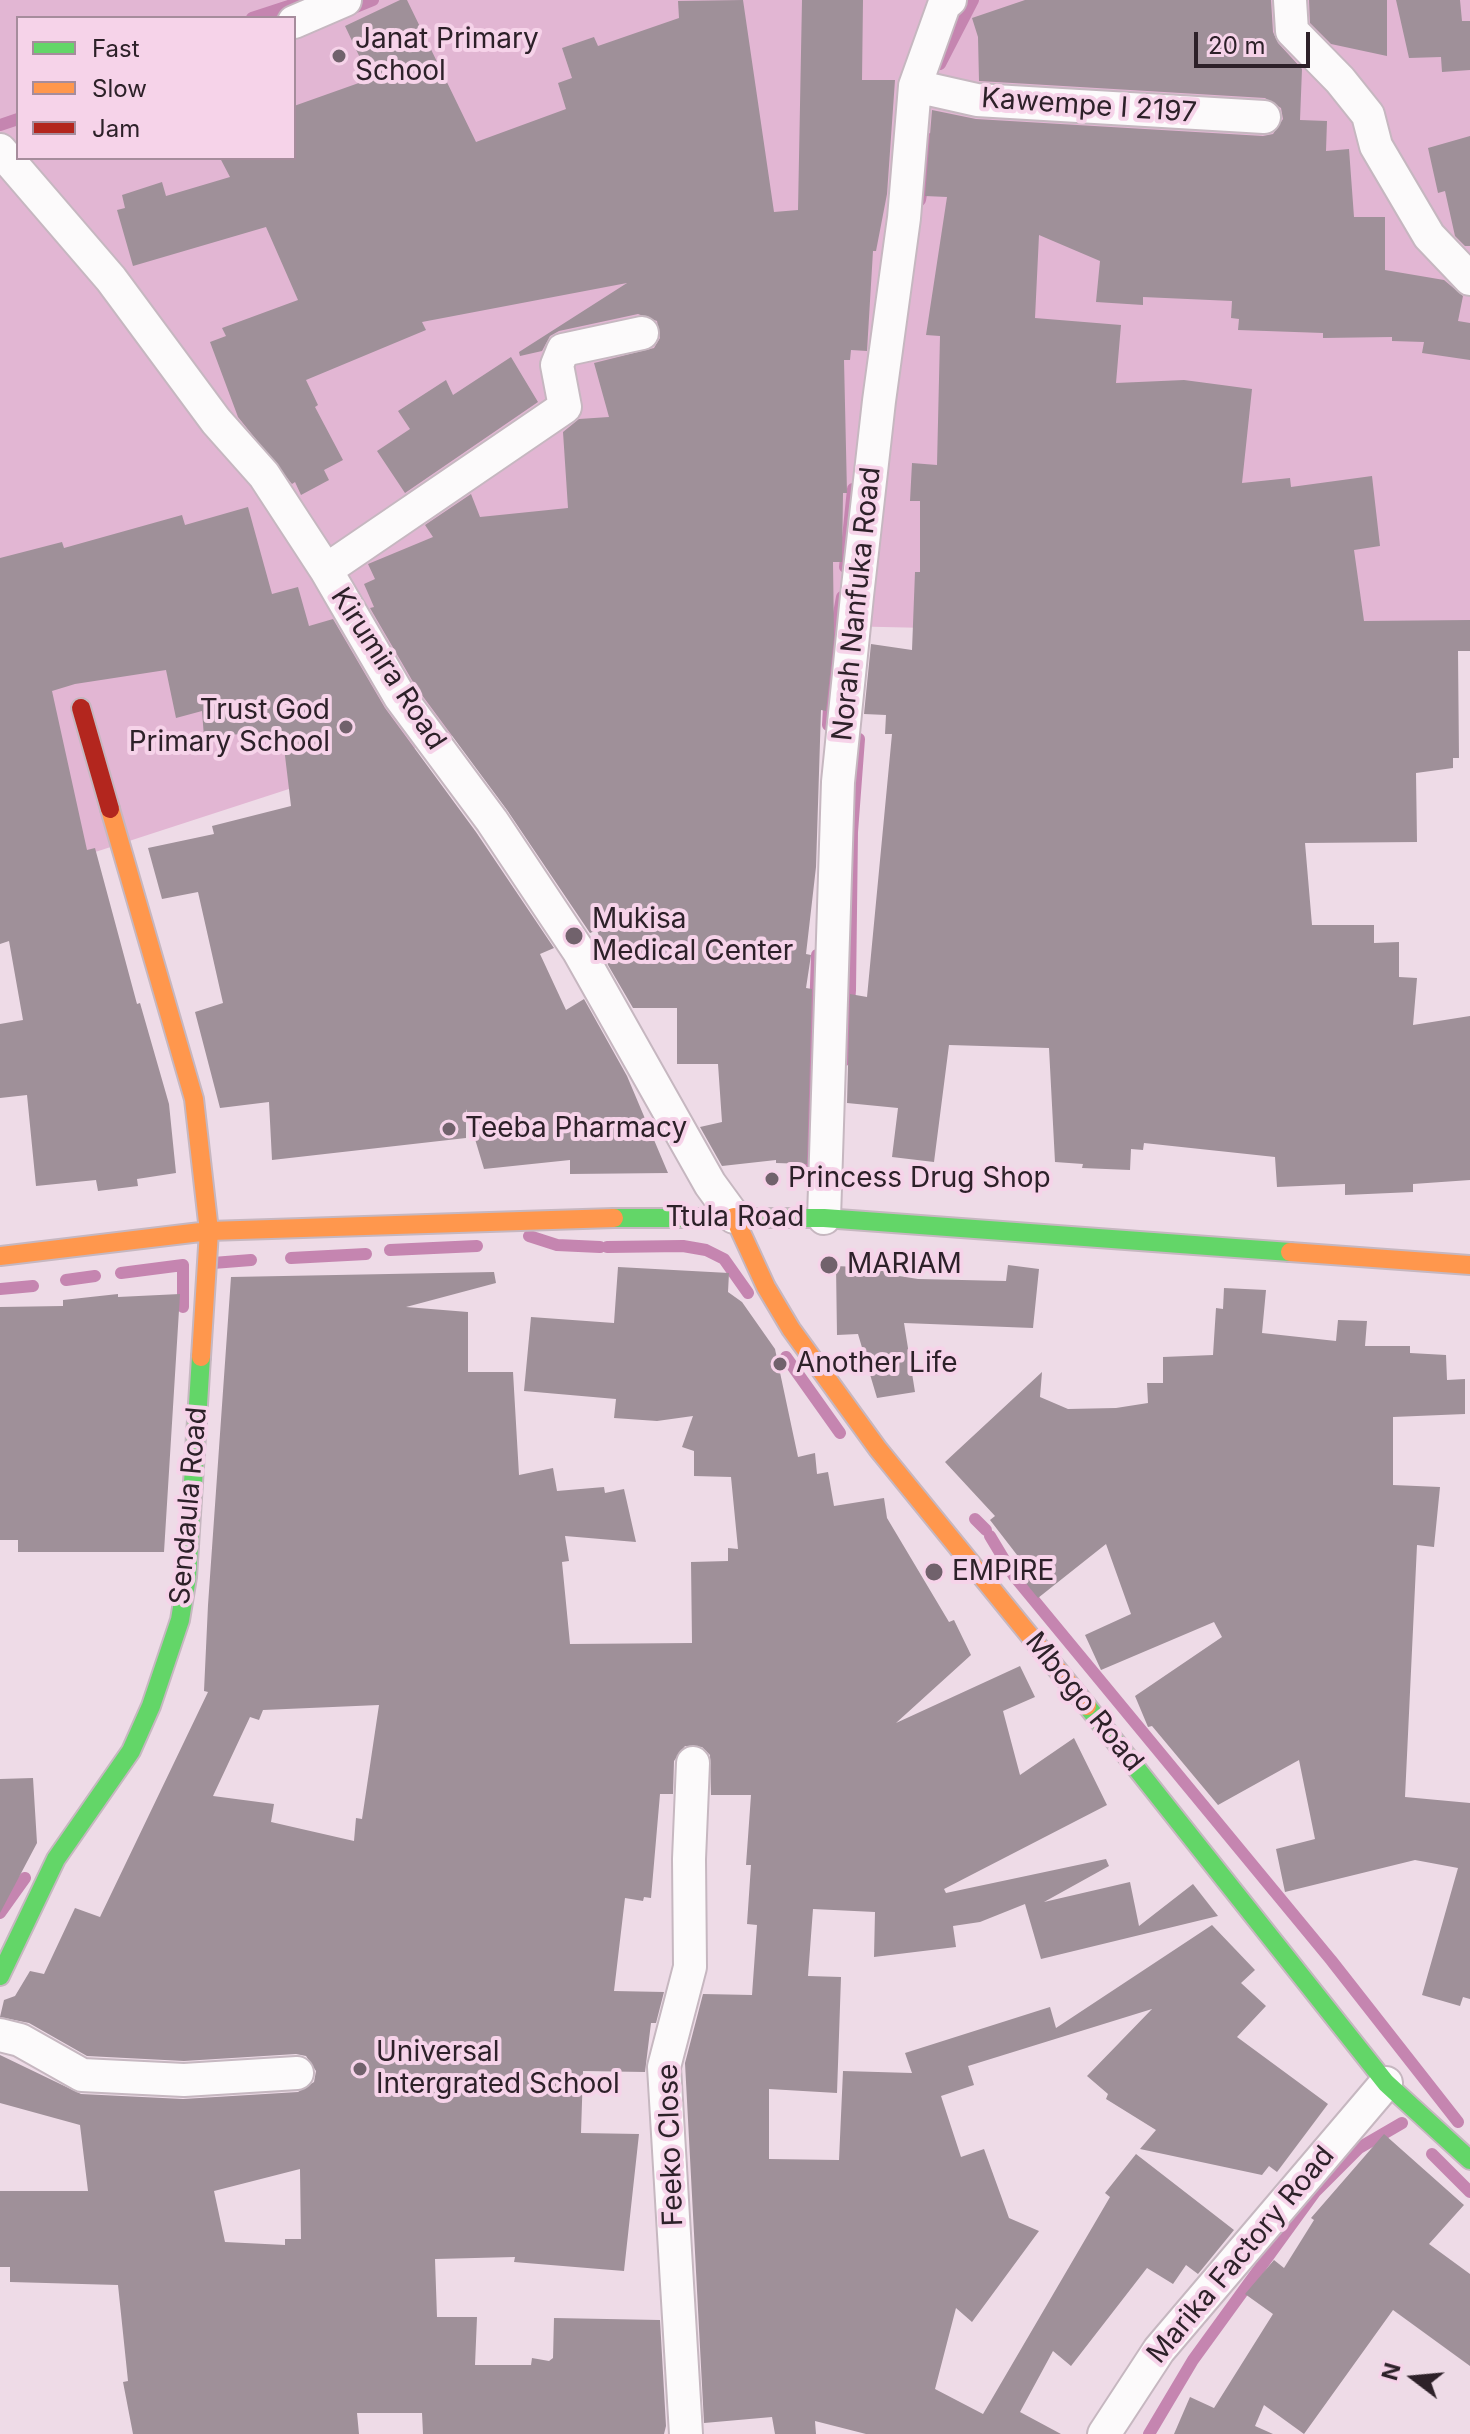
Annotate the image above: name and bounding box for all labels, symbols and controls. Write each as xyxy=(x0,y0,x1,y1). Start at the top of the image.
legend xyxy=(16,16,296,160)
scale bar xyxy=(1198,16,1314,66)
place label: Janat Primary School xyxy=(355,23,539,89)
text: 20 m xyxy=(1208,31,1266,60)
text: Fast xyxy=(92,34,140,63)
marker: Janat Primary School xyxy=(330,47,348,65)
text: Slow xyxy=(92,74,147,103)
street label: Kawempe I 2197 xyxy=(980,82,1198,130)
text: Jam xyxy=(92,114,140,143)
street label: Norah Nanfuka Road xyxy=(826,465,888,743)
street label: Kirumira Road xyxy=(323,582,453,756)
place label: Trust God Primary School xyxy=(129,694,330,760)
marker: Trust God Primary School xyxy=(337,718,355,736)
place label: Mukisa Medical Center xyxy=(592,903,793,969)
marker: Mukisa Medical Center xyxy=(563,925,585,947)
place label: Teeba Pharmacy xyxy=(465,1112,687,1146)
marker: Teeba Pharmacy xyxy=(440,1120,458,1138)
place label: Princess Drug Shop xyxy=(788,1162,1051,1196)
marker: Princess Drug Shop xyxy=(763,1170,781,1188)
street label: Ttula Road xyxy=(666,1201,804,1235)
place label: MARIAM xyxy=(847,1248,962,1282)
marker: MARIAM xyxy=(818,1254,840,1276)
place label: Another Life xyxy=(796,1347,958,1381)
marker: Another Life xyxy=(771,1355,789,1373)
street label: Sendaula Road xyxy=(164,1406,214,1606)
place label: EMPIRE xyxy=(952,1555,1054,1589)
marker: EMPIRE xyxy=(923,1561,945,1583)
street label: Mbogo Road xyxy=(1018,1626,1150,1778)
place label: Universal Intergrated School xyxy=(376,2036,620,2102)
marker: Universal Intergrated School xyxy=(351,2060,369,2078)
street label: Feeko Close xyxy=(651,2063,691,2227)
street label: Marika Factory Road xyxy=(1140,2140,1342,2370)
north arrow xyxy=(1374,2338,1454,2418)
text: N xyxy=(1376,2360,1406,2383)

